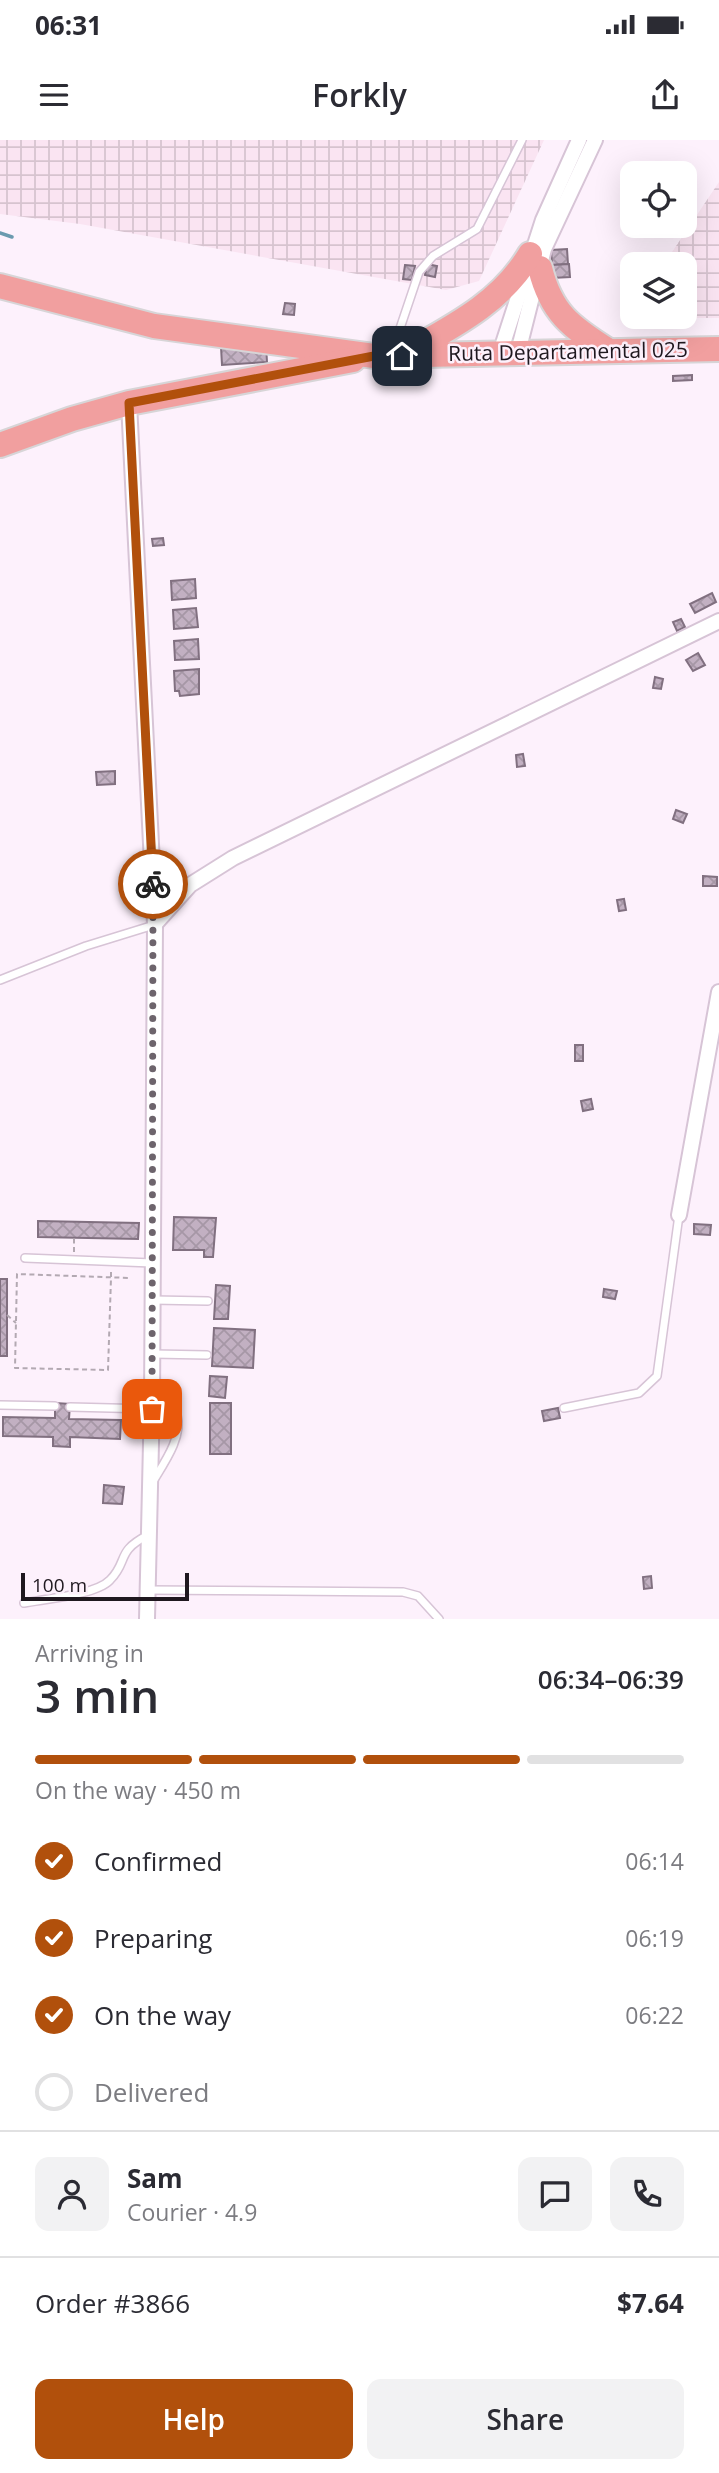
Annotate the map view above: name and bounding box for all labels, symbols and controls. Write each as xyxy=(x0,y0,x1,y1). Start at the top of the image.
text: 06:31 xyxy=(35,7,102,43)
text: Forkly xyxy=(312,73,407,116)
icon: menu xyxy=(35,76,73,114)
icon: share xyxy=(646,76,684,114)
map controls xyxy=(620,161,697,329)
button: locate xyxy=(620,161,697,238)
button: layers xyxy=(620,252,697,329)
pin xyxy=(372,326,432,386)
street label: Ruta Departamental 025 xyxy=(448,335,688,367)
icon: home xyxy=(383,337,421,375)
courier xyxy=(118,849,188,919)
icon: bike xyxy=(134,865,172,903)
pin xyxy=(122,1379,182,1439)
icon: bag xyxy=(133,1390,171,1428)
scale bar xyxy=(21,1570,189,1602)
text: 100 m xyxy=(32,1572,87,1598)
text: Arriving in xyxy=(35,1637,144,1669)
text: 06:34–06:39 xyxy=(538,1661,684,1697)
text: 3 min xyxy=(35,1664,159,1726)
text: On the way · 450 m xyxy=(35,1774,241,1806)
icon: check xyxy=(35,1842,73,1880)
text: Confirmed xyxy=(94,1843,222,1879)
text: 06:14 xyxy=(625,1845,684,1877)
icon: check xyxy=(35,1919,73,1957)
text: Preparing xyxy=(94,1920,212,1956)
text: 06:19 xyxy=(625,1922,684,1954)
icon: check xyxy=(35,1996,73,2034)
text: On the way xyxy=(94,1997,231,2033)
text: 06:22 xyxy=(625,1999,684,2031)
text: Delivered xyxy=(94,2074,209,2110)
button: person xyxy=(35,2157,109,2231)
button: chat xyxy=(518,2157,592,2231)
button: phone xyxy=(610,2157,684,2231)
text: Sam xyxy=(127,2160,183,2196)
text: Courier · 4.9 xyxy=(127,2196,257,2228)
text: Order #3866 xyxy=(35,2285,190,2321)
text: $7.64 xyxy=(617,2285,684,2321)
button: Help xyxy=(35,2379,353,2459)
button: Share xyxy=(367,2379,684,2459)

